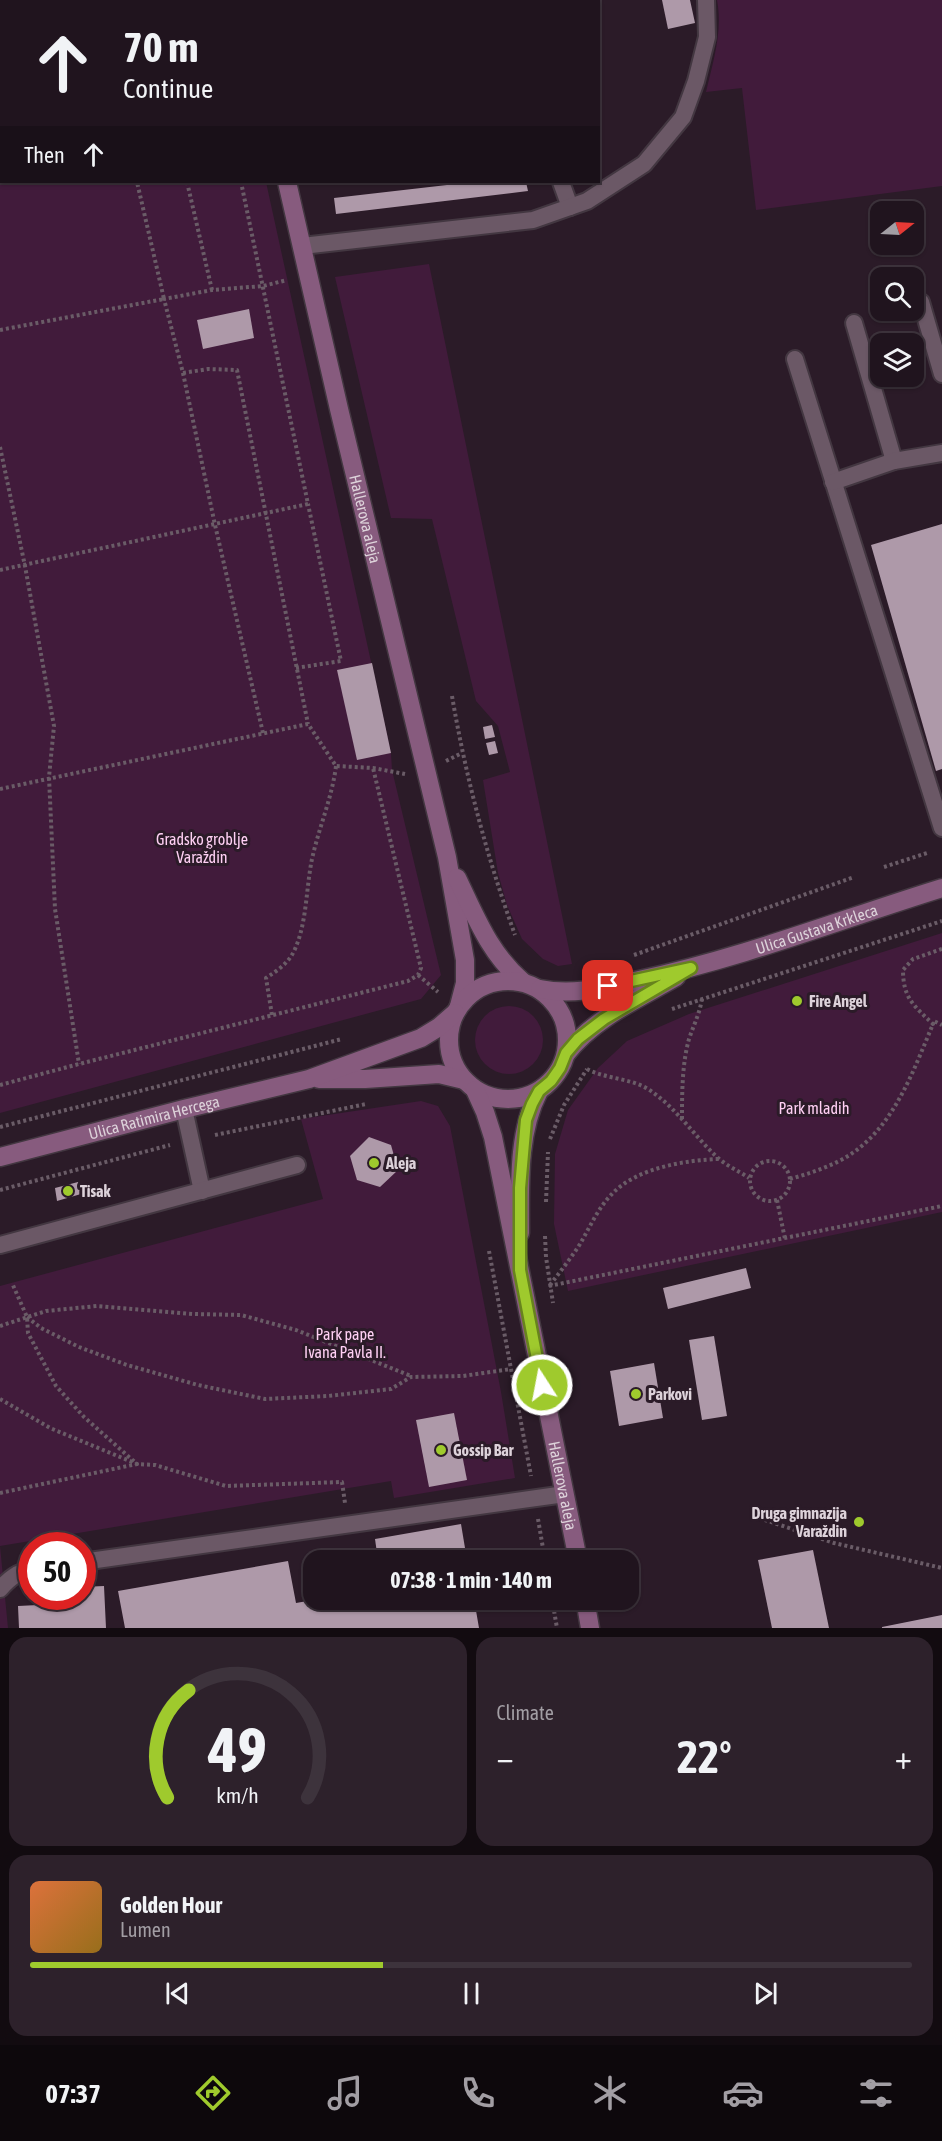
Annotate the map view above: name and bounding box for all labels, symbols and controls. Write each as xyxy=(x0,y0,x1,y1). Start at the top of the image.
text: 70 m xyxy=(123,23,198,71)
icon: ahead xyxy=(24,24,102,102)
text: Continue xyxy=(123,73,213,104)
icon: ahead xyxy=(77,138,110,171)
text: Then xyxy=(24,142,65,168)
north arrow xyxy=(870,201,924,255)
map controls xyxy=(870,201,924,387)
button: search xyxy=(870,267,924,321)
button: layers xyxy=(870,333,924,387)
street label: Hallerova aleja xyxy=(346,473,385,565)
park label: Gradsko groblje Varaždin xyxy=(156,830,248,866)
street label: Ulica Gustava Krkleca xyxy=(753,900,880,957)
pin xyxy=(582,960,633,1011)
icon: arrive xyxy=(591,969,624,1002)
place label: Fire Angel xyxy=(809,992,868,1010)
marker: Fire Angel xyxy=(790,994,804,1008)
street label: Ulica Ratimira Hercega xyxy=(86,1092,221,1143)
park label: Park mladih xyxy=(778,1099,850,1117)
place label: Aleja xyxy=(385,1154,416,1172)
marker: Aleja xyxy=(367,1156,381,1170)
place label: Tisak xyxy=(80,1182,111,1200)
marker: Tisak xyxy=(61,1184,75,1198)
park label: Park pape Ivana Pavla II. xyxy=(304,1325,386,1361)
position arrow xyxy=(510,1353,574,1417)
place label: Parkovi xyxy=(648,1385,692,1403)
marker: Parkovi xyxy=(629,1387,643,1401)
street label: Hallerova aleja xyxy=(545,1439,581,1532)
place label: Gossip Bar xyxy=(453,1441,514,1459)
marker: Gossip Bar xyxy=(434,1443,448,1457)
place label: Druga gimnazija Varaždin xyxy=(752,1504,847,1540)
marker: Druga gimnazija Varaždin xyxy=(852,1515,866,1529)
speed limit sign: 50 xyxy=(18,1532,96,1610)
text: 07:38 · 1 min · 140 m xyxy=(390,1567,552,1593)
text: Climate xyxy=(497,1701,554,1724)
text: 49 xyxy=(207,1714,267,1785)
text: 22° xyxy=(677,1731,732,1783)
text: − xyxy=(497,1738,514,1776)
text: + xyxy=(895,1738,912,1776)
text: km/h xyxy=(216,1784,259,1809)
text: Golden Hour xyxy=(120,1892,222,1918)
text: Lumen xyxy=(120,1918,171,1941)
icon: previous xyxy=(161,1977,194,2010)
icon: pause xyxy=(455,1977,488,2010)
icon: next xyxy=(749,1977,782,2010)
icon: directions xyxy=(192,2072,234,2114)
icon: music xyxy=(324,2072,366,2114)
icon: phone xyxy=(457,2072,499,2114)
icon: climate xyxy=(589,2072,631,2114)
icon: car xyxy=(722,2072,764,2114)
icon: filters xyxy=(855,2072,897,2114)
text: 07:37 xyxy=(45,2078,101,2109)

